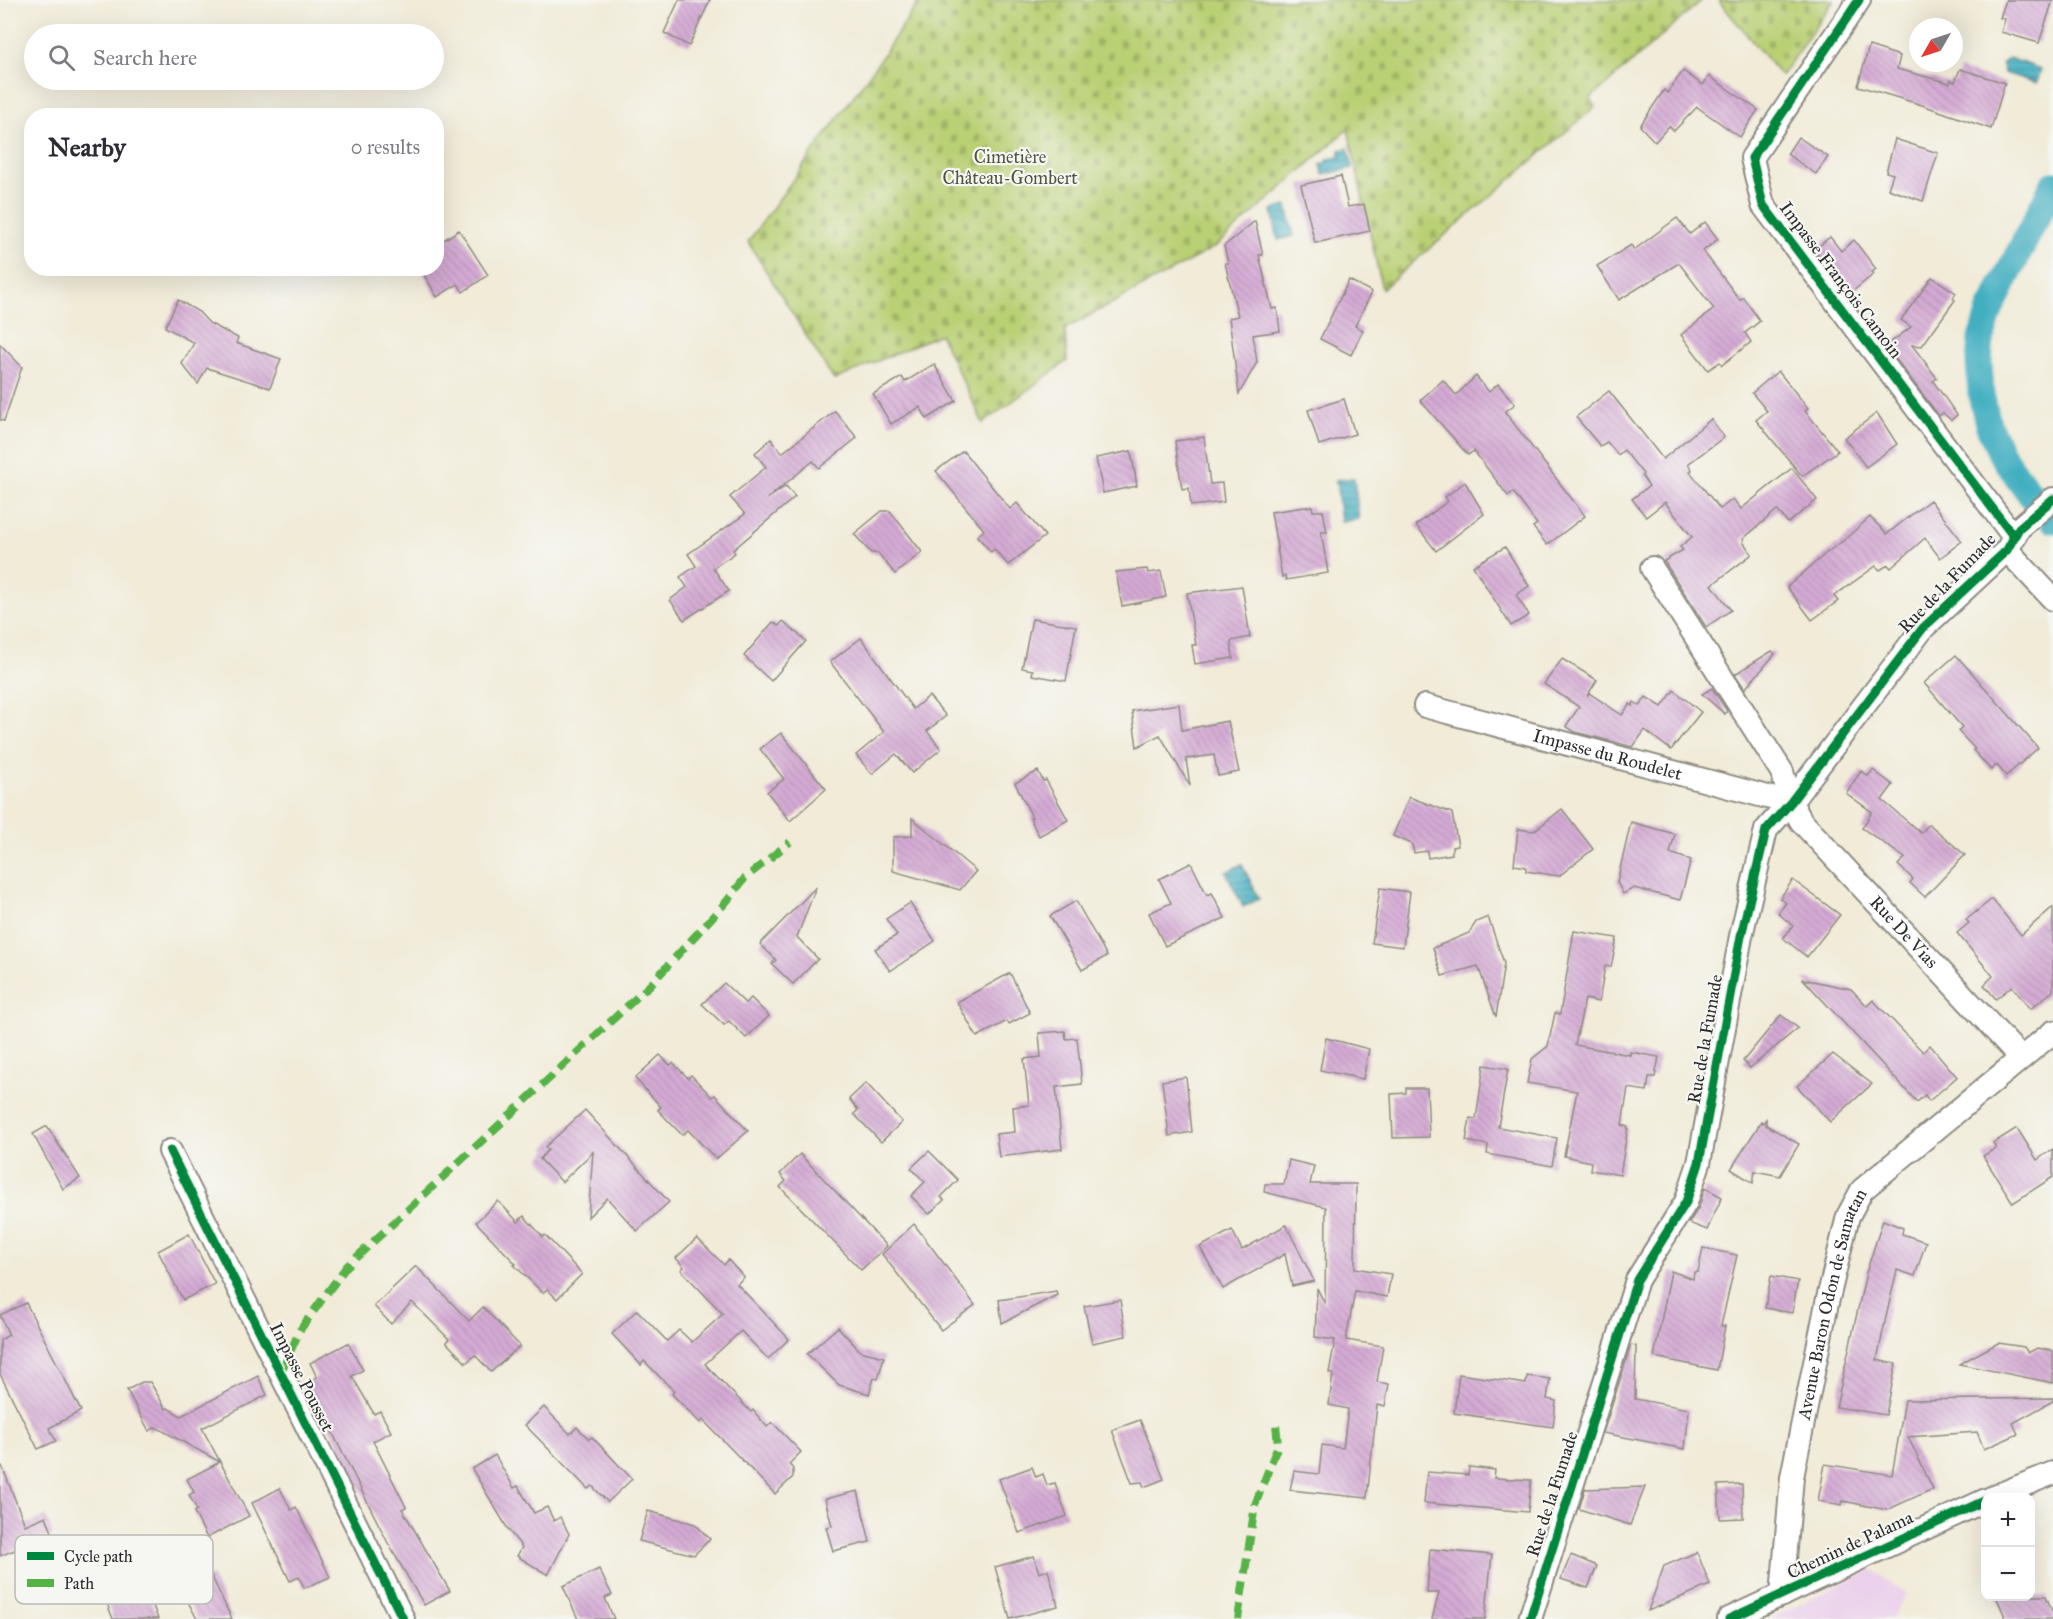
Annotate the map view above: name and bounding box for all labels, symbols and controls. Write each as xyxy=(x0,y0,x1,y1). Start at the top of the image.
north arrow xyxy=(1909,18,1963,72)
search box xyxy=(24,24,444,90)
icon: search xyxy=(45,41,78,74)
text: Search here xyxy=(93,44,197,71)
text: Nearby xyxy=(48,131,126,163)
text: 0 results xyxy=(351,135,420,159)
park label: Cimetière Château-Gombert xyxy=(942,146,1078,189)
street label: Impasse François Camoin xyxy=(1775,197,1907,363)
street label: Rue de la Fumade xyxy=(1894,528,2000,638)
street label: Impasse du Roudelet xyxy=(1531,724,1685,785)
street label: Rue De Vias xyxy=(1865,891,1943,973)
street label: Rue de la Fumade xyxy=(1683,973,1727,1105)
street label: Avenue Baron Odon de Samatan xyxy=(1793,1185,1872,1423)
street label: Impasse Pousset xyxy=(265,1319,339,1436)
street label: Rue de la Fumade xyxy=(1521,1428,1583,1560)
map controls xyxy=(1981,1493,2035,1601)
button: + xyxy=(1981,1493,2035,1547)
street label: Chemin de Palama xyxy=(1783,1506,1917,1584)
legend xyxy=(15,1535,213,1604)
text: Cycle path xyxy=(64,1547,133,1566)
button: − xyxy=(1981,1547,2035,1601)
text: Path xyxy=(64,1574,94,1593)

